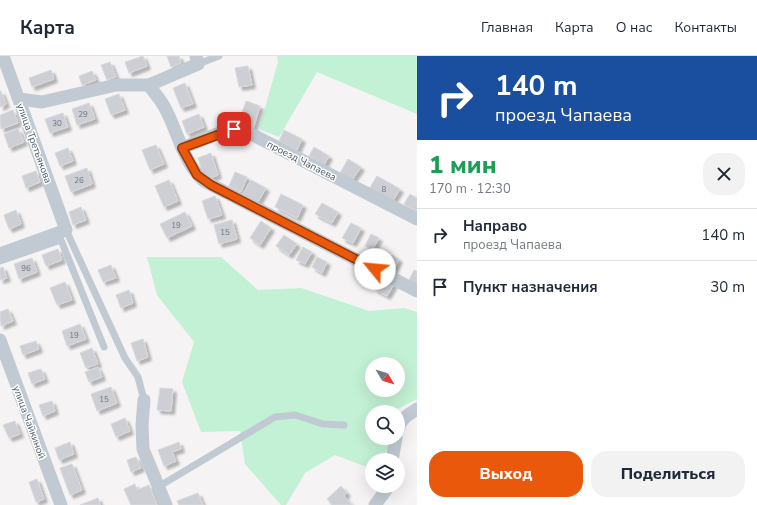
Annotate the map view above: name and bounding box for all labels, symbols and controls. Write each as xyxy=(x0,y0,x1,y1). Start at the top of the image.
text: Карта xyxy=(20,15,75,41)
text: Главная xyxy=(481,18,533,37)
text: Карта xyxy=(555,18,594,37)
text: О нас xyxy=(616,18,652,37)
text: Контакты xyxy=(674,18,737,37)
text: 140 m xyxy=(495,67,578,105)
icon: right xyxy=(429,72,481,124)
street label: улица Третьякова xyxy=(13,101,55,185)
text: проезд Чапаева xyxy=(495,103,632,127)
house number: 29 xyxy=(78,109,88,120)
pin xyxy=(217,112,251,146)
house number: 30 xyxy=(52,118,62,129)
icon: arrive xyxy=(223,118,245,140)
street label: проезд Чапаева xyxy=(264,137,339,184)
text: 1 мин xyxy=(429,149,497,181)
button: close xyxy=(703,153,745,195)
house number: 26 xyxy=(74,175,84,186)
text: 170 m · 12:30 xyxy=(429,180,511,198)
house number: 8 xyxy=(382,184,387,195)
text: Направо xyxy=(463,216,527,236)
house number: 19 xyxy=(171,220,181,231)
icon: right xyxy=(429,224,451,246)
text: 140 m xyxy=(701,225,745,245)
house number: 15 xyxy=(220,227,230,238)
text: проезд Чапаева xyxy=(463,236,562,254)
position arrow xyxy=(354,248,396,290)
house number: 96 xyxy=(21,263,31,274)
icon: arrive xyxy=(429,276,451,298)
text: Пункт назначения xyxy=(463,277,598,297)
text: 30 m xyxy=(710,277,745,297)
house number: 19 xyxy=(69,330,79,341)
north arrow xyxy=(365,357,405,397)
map controls xyxy=(365,357,405,493)
street label: улица Чайкиной xyxy=(9,384,49,461)
house number: 15 xyxy=(99,394,109,405)
button: search xyxy=(365,405,405,445)
button: Выход xyxy=(429,451,583,497)
button: Поделиться xyxy=(591,451,745,497)
button: layers xyxy=(365,453,405,493)

